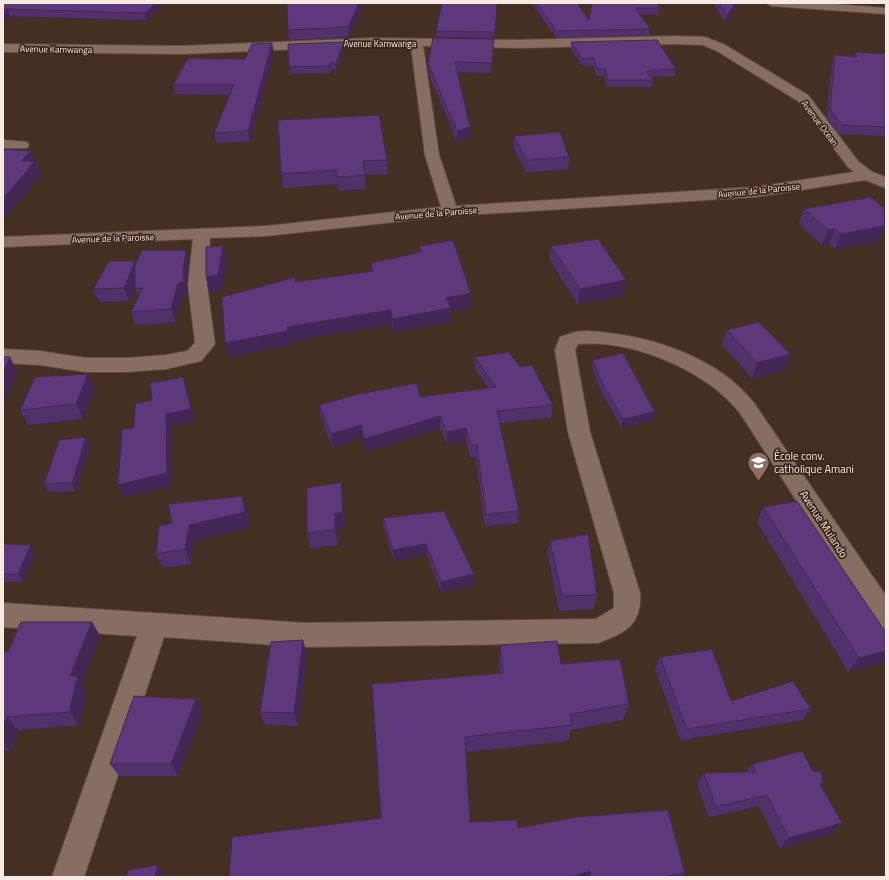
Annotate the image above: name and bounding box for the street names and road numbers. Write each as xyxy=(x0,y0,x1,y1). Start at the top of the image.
street label: Avenue Kamwanga xyxy=(344,37,417,50)
street label: Avenue Kamwanga xyxy=(20,42,93,56)
street label: Avenue Ocean xyxy=(799,98,841,149)
street label: Avenue de la Paroisse xyxy=(717,179,801,201)
street label: Avenue de la Paroisse xyxy=(394,203,478,223)
street label: Avenue de la Paroisse xyxy=(72,230,155,246)
street label: Avenue Mulando xyxy=(796,487,852,561)

